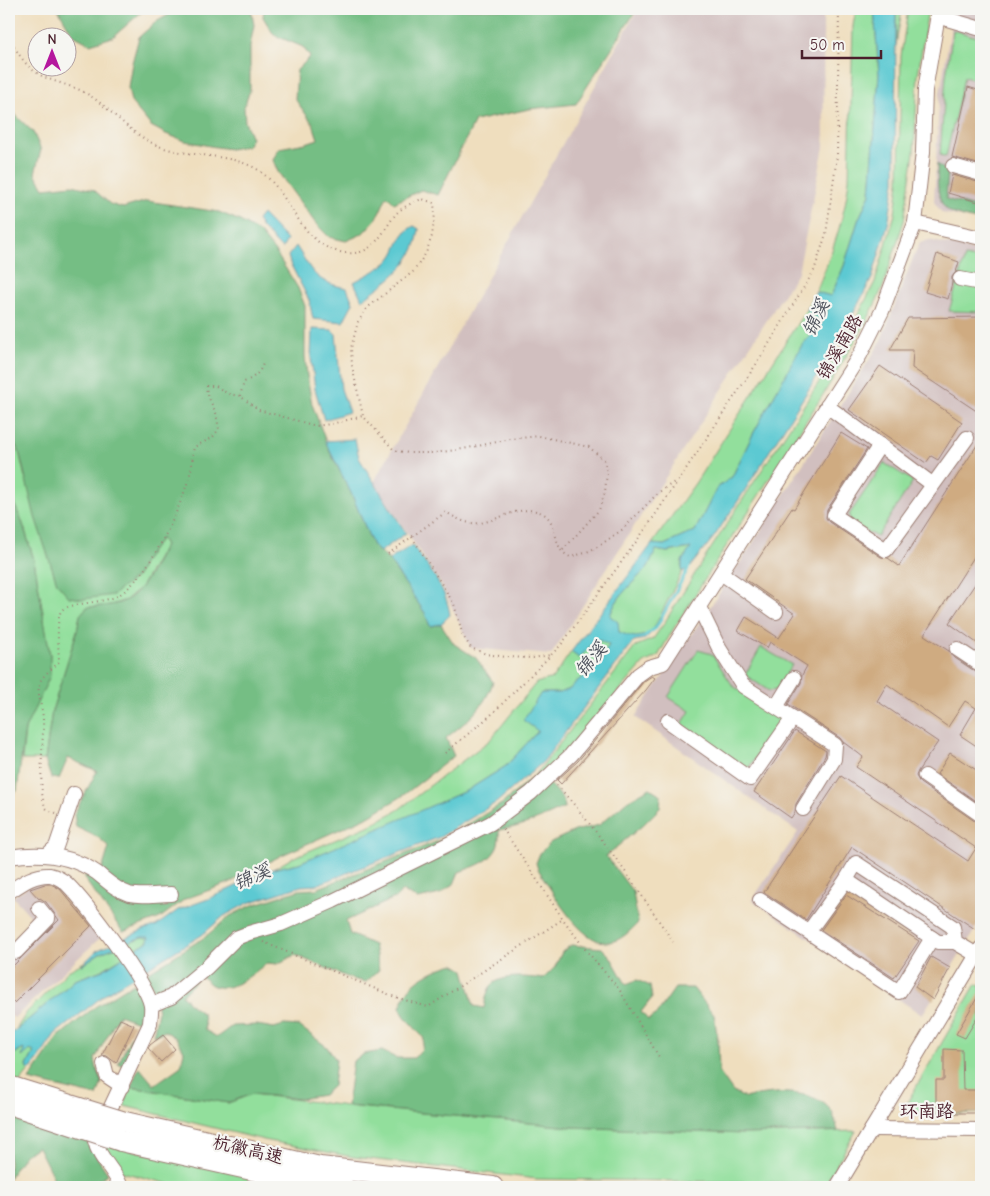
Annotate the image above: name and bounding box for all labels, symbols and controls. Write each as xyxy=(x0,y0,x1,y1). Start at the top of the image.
north arrow xyxy=(28,28,78,78)
scale bar xyxy=(802,28,881,60)
text: N xyxy=(47,31,57,48)
text: 50 m xyxy=(810,36,845,54)
water label: 锦溪 xyxy=(798,295,834,340)
street label: 锦溪南路 xyxy=(813,311,867,383)
water label: 锦溪 xyxy=(570,638,612,682)
water label: 锦溪 xyxy=(230,859,275,895)
street label: 环南路 xyxy=(900,1101,954,1122)
street label: 杭徽高速 xyxy=(211,1132,285,1168)

